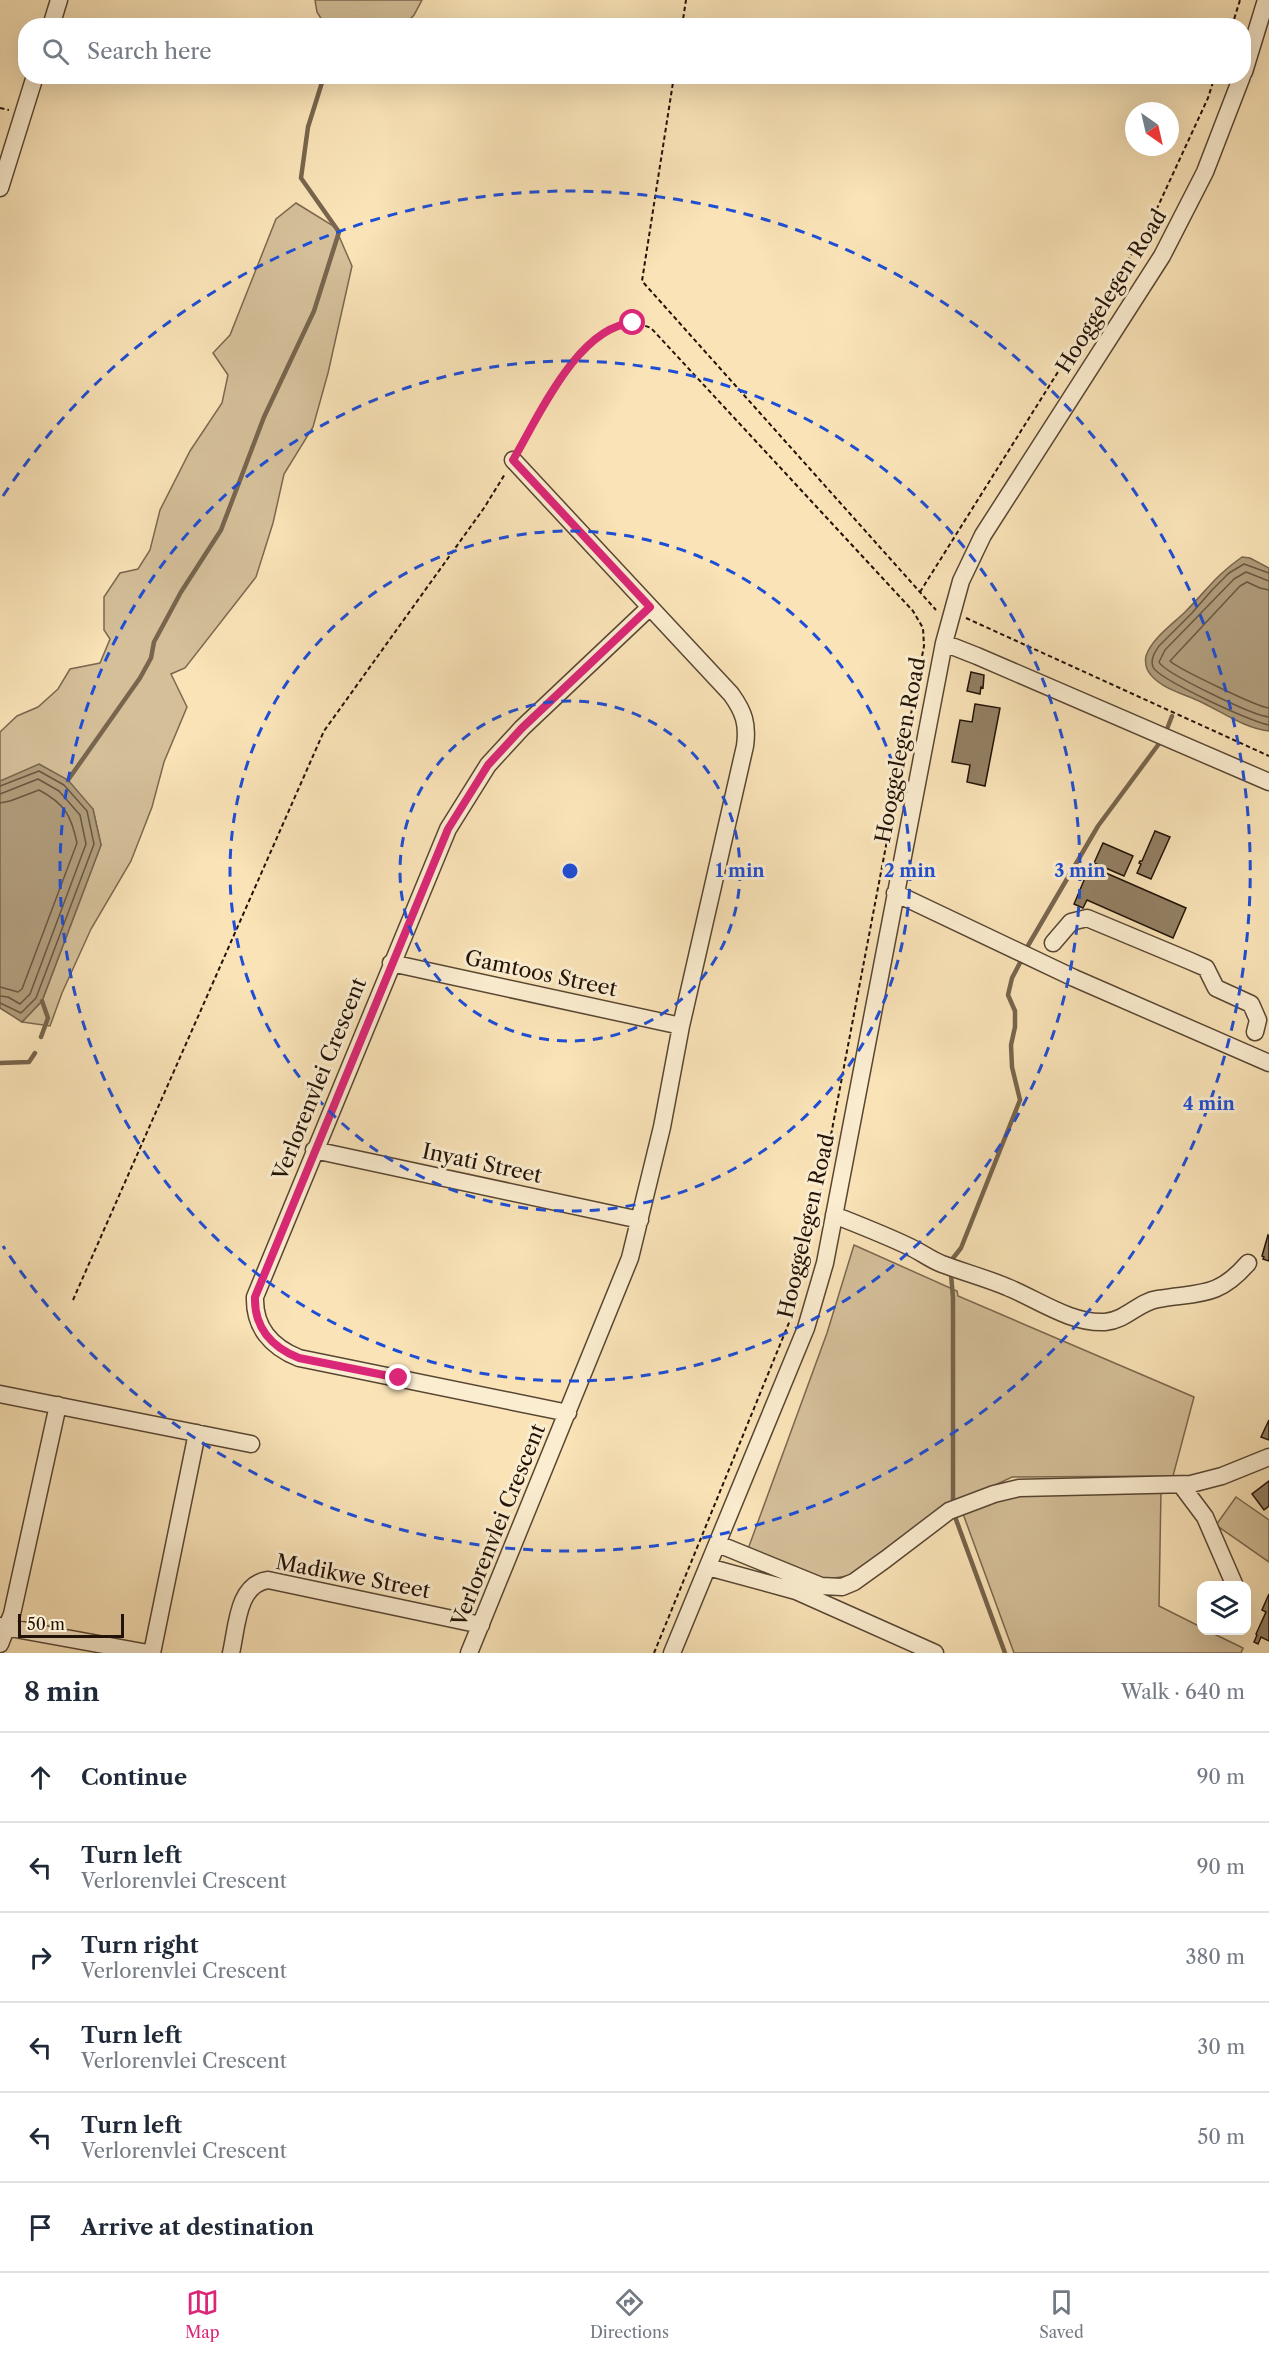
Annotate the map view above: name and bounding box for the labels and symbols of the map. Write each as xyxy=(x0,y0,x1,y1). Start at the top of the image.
north arrow xyxy=(1125,102,1179,156)
street label: Hooggelegen Road xyxy=(1050,204,1172,378)
route start xyxy=(619,309,645,335)
street label: Hooggelegen Road xyxy=(870,655,930,845)
text: 1 min xyxy=(715,860,765,882)
text: 2 min xyxy=(884,860,937,882)
text: 3 min xyxy=(1054,860,1106,882)
centre of rings xyxy=(560,861,580,881)
street label: Gamtoos Street xyxy=(463,945,620,1001)
street label: Verlorenvlei Crescent xyxy=(267,974,371,1185)
text: 4 min xyxy=(1183,1093,1236,1115)
street label: Hooggelegen Road xyxy=(773,1131,839,1321)
street label: Inyati Street xyxy=(420,1138,545,1188)
route end xyxy=(385,1364,411,1390)
street label: Verlorenvlei Crescent xyxy=(446,1420,550,1631)
street label: Madikwe Street xyxy=(274,1549,433,1603)
scale bar xyxy=(18,1611,124,1638)

